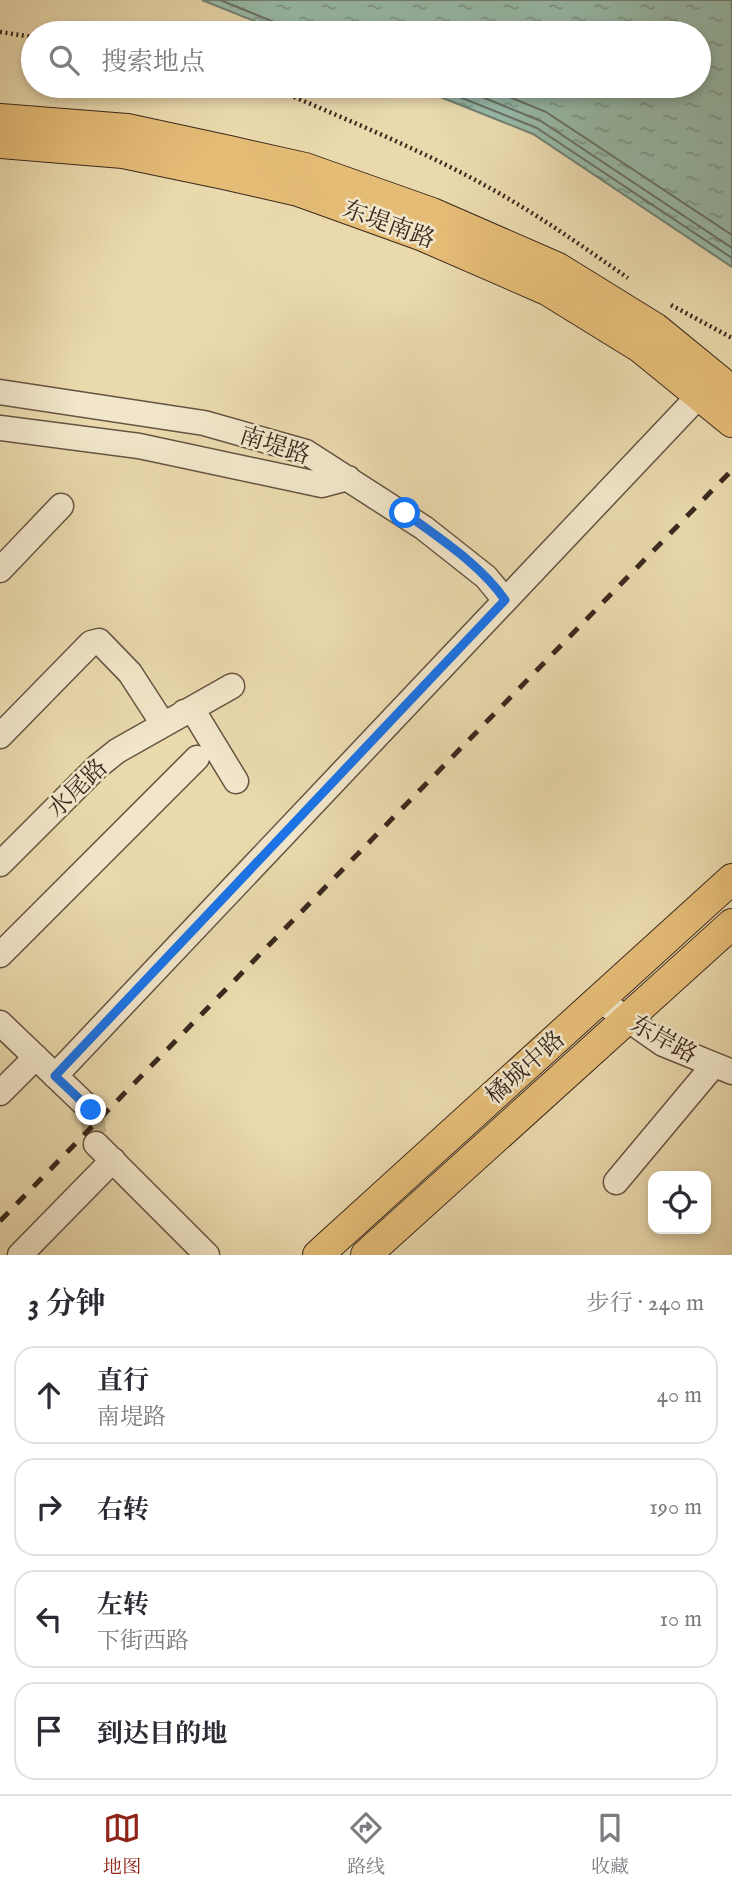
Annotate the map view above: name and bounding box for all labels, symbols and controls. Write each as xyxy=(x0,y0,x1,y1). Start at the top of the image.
search box xyxy=(21,21,711,98)
icon: search xyxy=(45,41,83,79)
text: 搜索地点 xyxy=(101,46,205,79)
street label: 东堤南路 xyxy=(338,194,439,256)
street label: 南堤路 xyxy=(236,421,314,472)
route start xyxy=(389,497,420,528)
street label: 水尾路 xyxy=(41,753,115,825)
street label: 东岸路 xyxy=(624,1009,702,1071)
street label: 橘城中路 xyxy=(480,1024,572,1112)
route end xyxy=(75,1094,106,1125)
map controls xyxy=(648,1171,711,1234)
button: locate xyxy=(648,1171,711,1234)
text: 3 分钟 xyxy=(28,1286,106,1324)
text: 步行 · 240 m xyxy=(587,1289,704,1318)
text: 直行 xyxy=(97,1365,149,1398)
icon: ahead xyxy=(30,1376,68,1414)
text: 40 m xyxy=(657,1381,702,1410)
text: 南堤路 xyxy=(97,1403,166,1432)
icon: right xyxy=(30,1488,68,1526)
text: 190 m xyxy=(649,1493,702,1522)
text: 右转 xyxy=(97,1494,149,1527)
text: 左转 xyxy=(97,1589,149,1622)
icon: left xyxy=(30,1600,68,1638)
text: 10 m xyxy=(659,1605,702,1634)
text: 下街西路 xyxy=(97,1627,189,1656)
icon: arrive xyxy=(30,1712,68,1750)
text: 到达目的地 xyxy=(97,1718,227,1751)
tab: 地图 xyxy=(103,1809,141,1880)
tab: 路线 xyxy=(347,1809,385,1880)
tab: 收藏 xyxy=(591,1809,629,1880)

